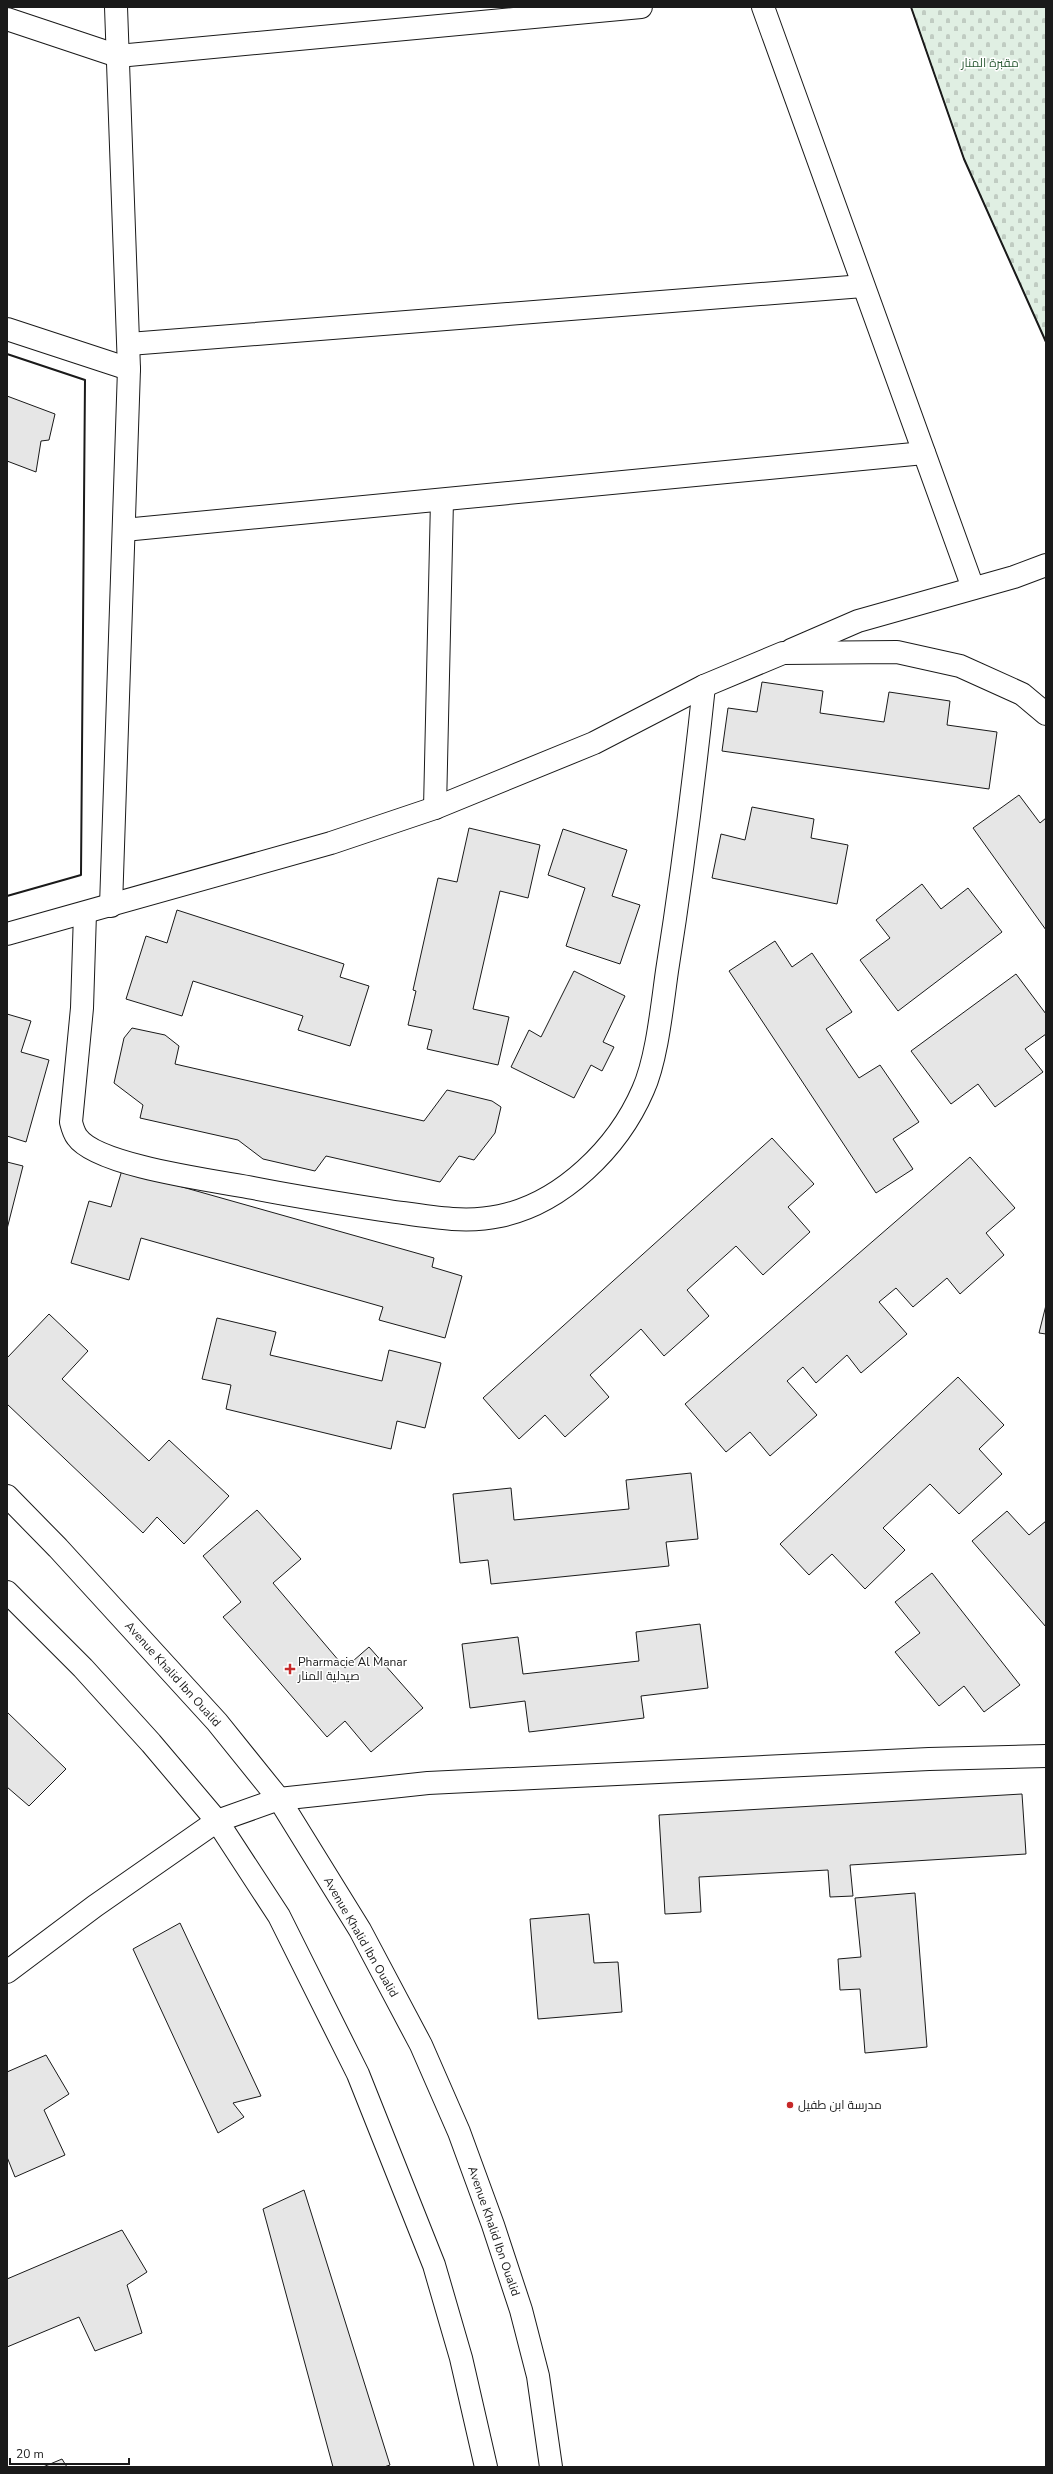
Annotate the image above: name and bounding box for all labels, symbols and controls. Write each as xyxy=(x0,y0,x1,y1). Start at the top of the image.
park label: مقبرة المنار xyxy=(960,55,1019,71)
street label: Avenue Khalid Ibn Oualid xyxy=(121,1618,225,1730)
place label: Pharmacie Al Manar صيدلية المنار xyxy=(297,1654,408,1684)
marker: Pharmacie Al Manar صيدلية المنار xyxy=(285,1664,295,1674)
street label: Avenue Khalid Ibn Oualid xyxy=(320,1874,402,2000)
place label: مدرسة ابن طفيل xyxy=(798,2097,882,2113)
marker: مدرسة ابن طفيل xyxy=(785,2100,795,2110)
street label: Avenue Khalid Ibn Oualid xyxy=(464,2164,524,2298)
scale bar xyxy=(10,2440,129,2466)
text: 20 m xyxy=(16,2446,44,2462)

